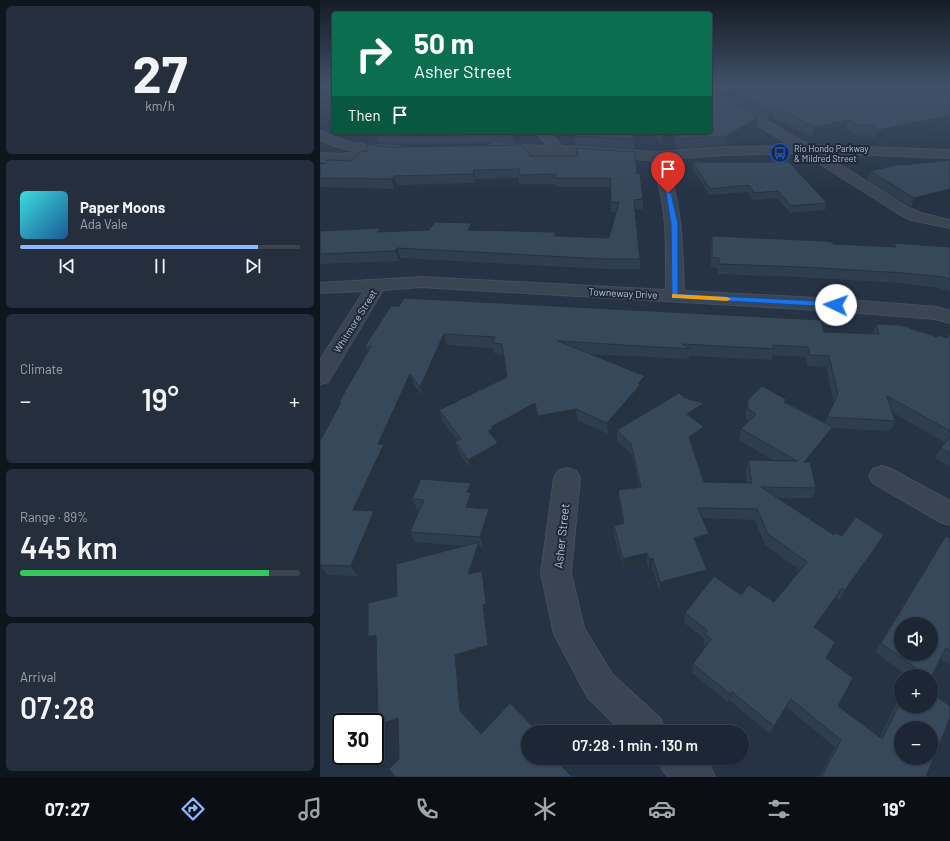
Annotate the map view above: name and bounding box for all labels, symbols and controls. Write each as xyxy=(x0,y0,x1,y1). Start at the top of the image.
text: 50 m xyxy=(414,26,474,60)
icon: right xyxy=(348,28,400,80)
text: 27 xyxy=(133,41,187,103)
text: Asher Street xyxy=(414,60,512,82)
text: km/h xyxy=(145,98,175,114)
icon: arrive xyxy=(389,104,411,126)
text: Then xyxy=(348,106,381,124)
bus stop icon: Rio Hondo Parkway & Mildred Street xyxy=(769,142,791,164)
place label: Rio Hondo Parkway & Mildred Street xyxy=(794,143,868,164)
pin xyxy=(651,152,685,193)
icon: arrive xyxy=(657,158,679,180)
text: Paper Moons xyxy=(80,198,165,216)
text: Ada Vale xyxy=(80,216,128,232)
icon: previous xyxy=(56,255,78,277)
icon: pause xyxy=(149,255,171,277)
icon: next xyxy=(242,255,264,277)
position arrow xyxy=(815,284,857,326)
street label: Towneway Drive xyxy=(588,285,658,301)
street label: Whitmore Street xyxy=(331,287,379,355)
text: Climate xyxy=(20,361,63,377)
text: 19° xyxy=(141,381,179,417)
text: − xyxy=(20,387,31,413)
text: + xyxy=(289,387,300,413)
street label: Asher Street xyxy=(551,503,571,569)
text: Range · 89% xyxy=(20,509,88,525)
text: 445 km xyxy=(20,529,118,565)
map controls xyxy=(894,617,938,765)
button: sound xyxy=(894,617,938,661)
text: Arrival xyxy=(20,669,56,685)
button: + xyxy=(894,669,938,713)
text: 07:28 xyxy=(20,689,95,725)
speed limit sign: 30 xyxy=(332,713,384,765)
button: − xyxy=(894,721,938,765)
text: 07:28 · 1 min · 130 m xyxy=(572,736,698,754)
icon: directions xyxy=(179,795,207,823)
icon: music xyxy=(296,795,324,823)
icon: phone xyxy=(413,795,441,823)
icon: climate xyxy=(531,795,559,823)
icon: car xyxy=(648,795,676,823)
icon: filters xyxy=(765,795,793,823)
text: 07:27 xyxy=(45,798,89,820)
text: 19° xyxy=(883,798,905,820)

